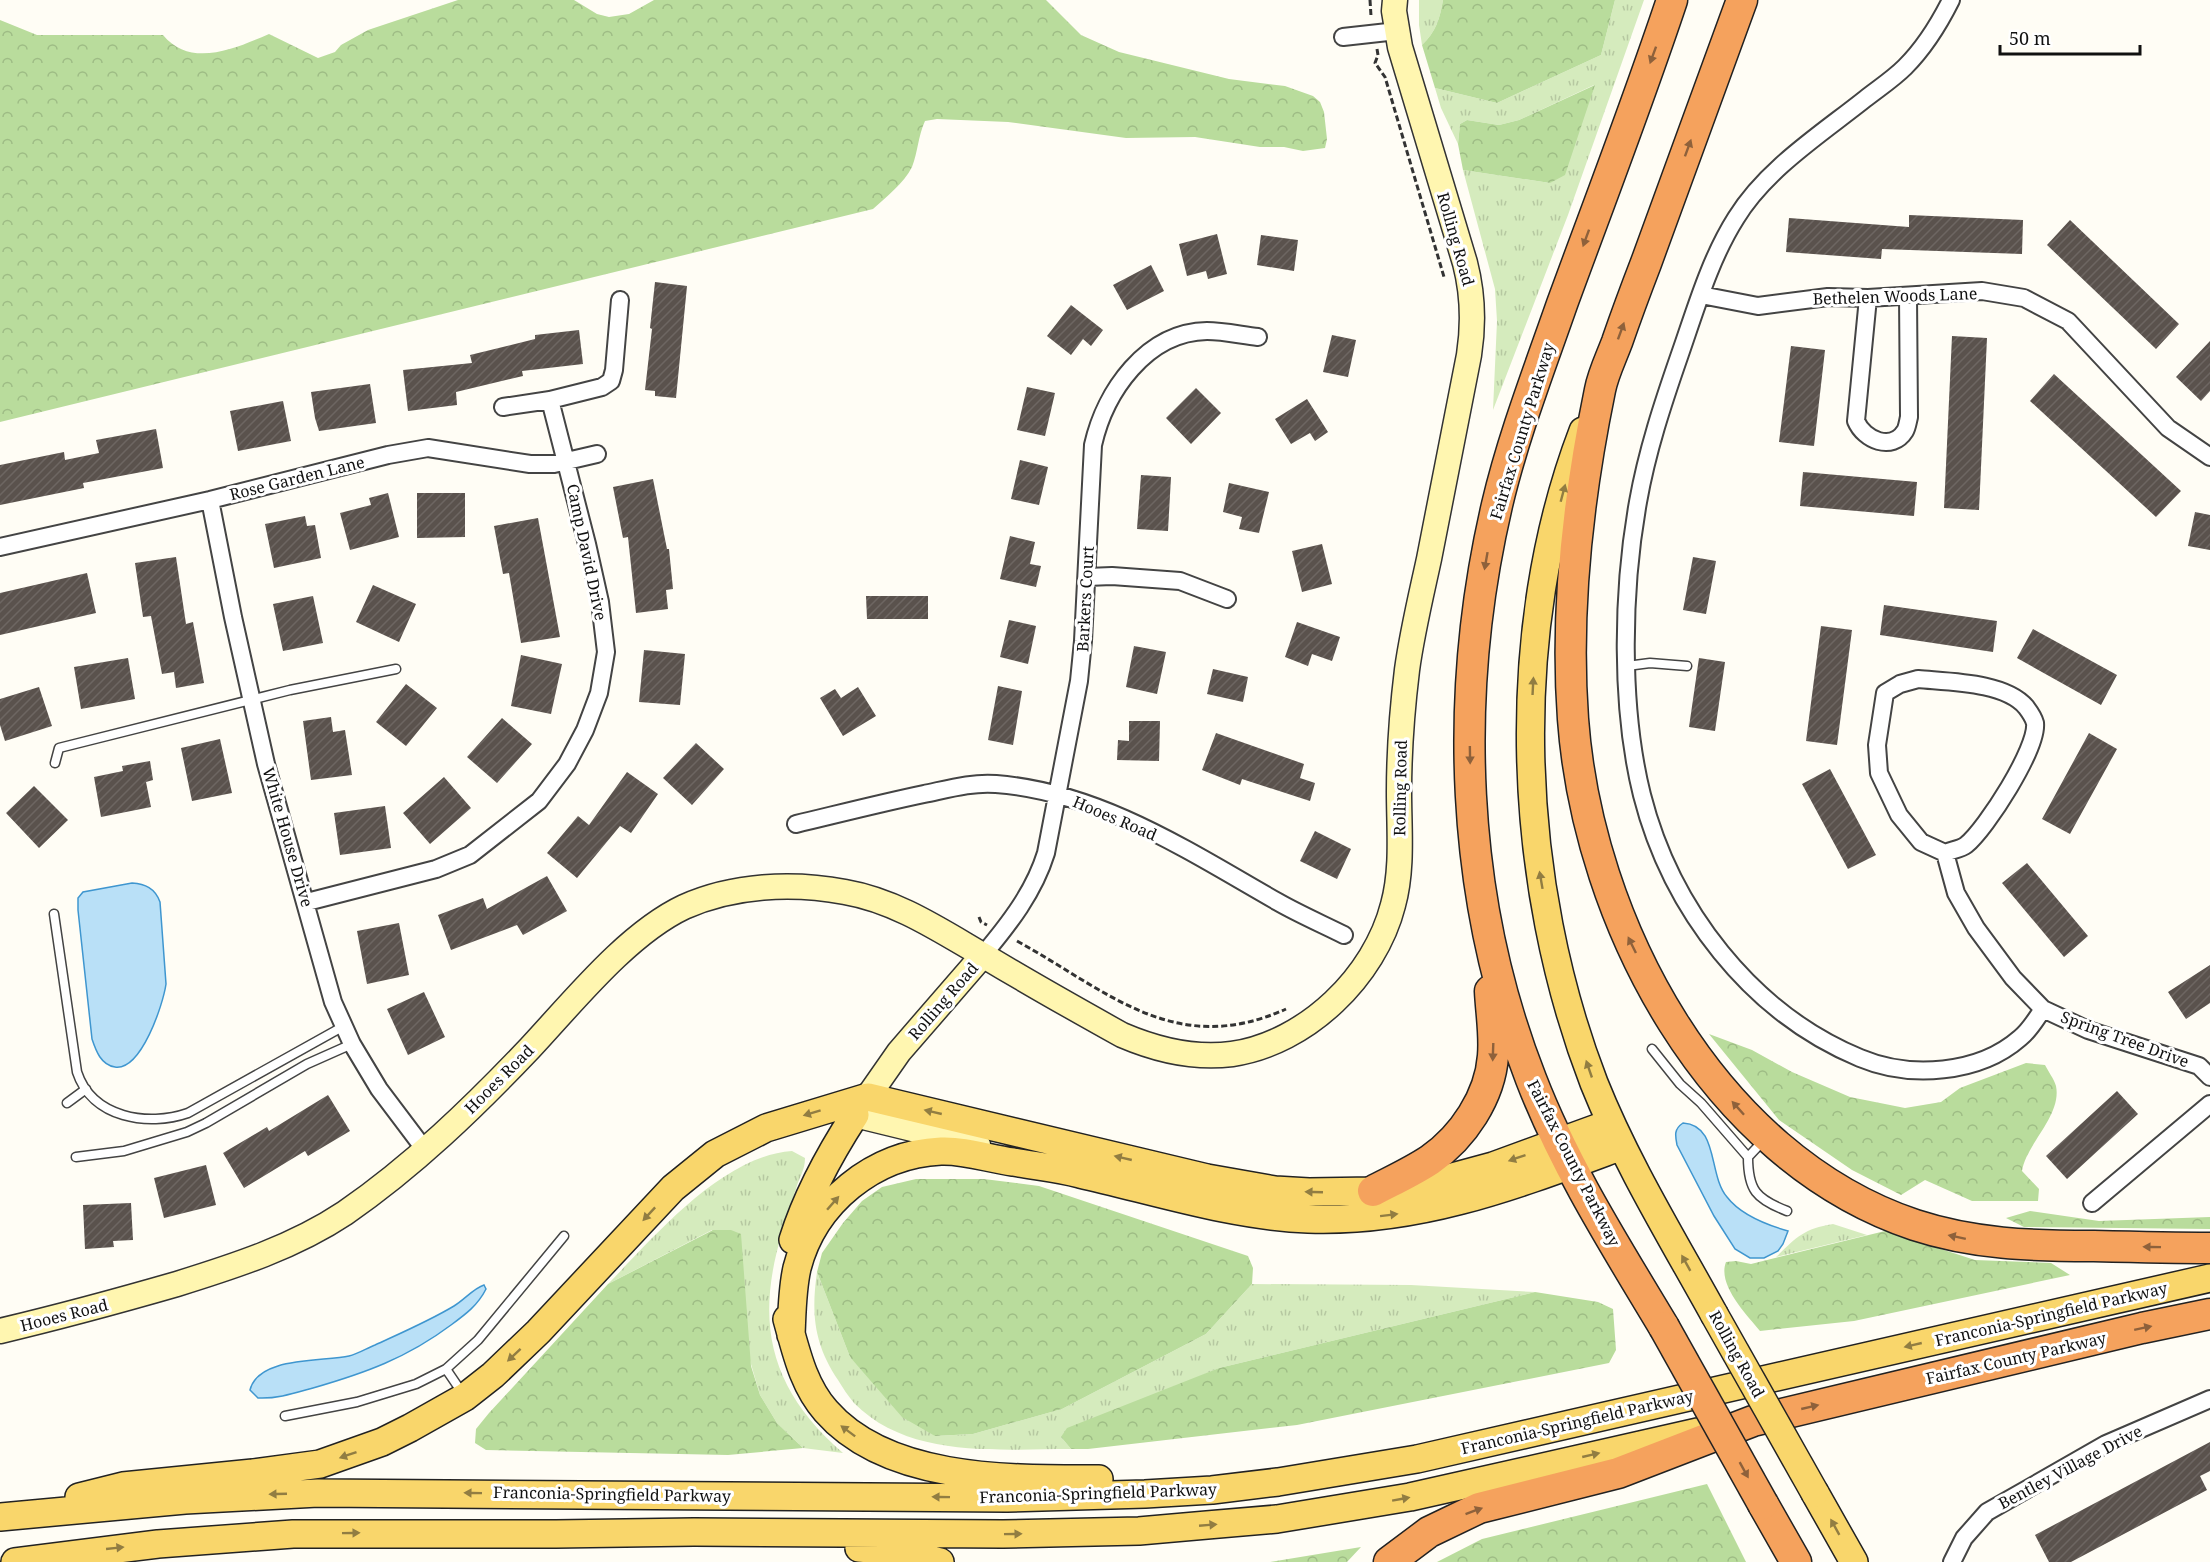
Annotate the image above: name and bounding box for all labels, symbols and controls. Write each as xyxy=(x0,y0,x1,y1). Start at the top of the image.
scale bar xyxy=(2000,18,2140,56)
text: 50 m xyxy=(2009,26,2051,50)
one-way arrow xyxy=(1647,46,1657,64)
one-way arrow xyxy=(1683,139,1693,157)
street label: Rolling Road xyxy=(1432,190,1480,289)
one-way arrow xyxy=(1581,230,1591,248)
street label: Bethelen Woods Lane xyxy=(1812,282,1978,310)
one-way arrow xyxy=(1616,322,1626,340)
street label: Fairfax County Parkway xyxy=(1485,339,1560,522)
street label: Rose Garden Lane xyxy=(227,451,367,505)
street label: Camp David Drive xyxy=(562,482,612,622)
one-way arrow xyxy=(1558,484,1568,503)
street label: Barkers Court xyxy=(1071,545,1099,652)
one-way arrow xyxy=(1481,552,1490,571)
one-way arrow xyxy=(1528,676,1537,695)
street label: Rolling Road xyxy=(1388,739,1412,836)
one-way arrow xyxy=(1465,746,1475,765)
street label: White House Drive xyxy=(258,765,318,909)
street label: Hooes Road xyxy=(1069,790,1161,846)
one-way arrow xyxy=(1537,870,1546,889)
one-way arrow xyxy=(1628,937,1637,954)
street label: Rolling Road xyxy=(903,957,983,1045)
street label: Spring Tree Drive xyxy=(2058,1006,2192,1072)
street label: Hooes Road xyxy=(460,1039,539,1118)
one-way arrow xyxy=(1488,1043,1497,1062)
one-way arrow xyxy=(1584,1060,1594,1078)
street label: Fairfax County Parkway xyxy=(1522,1076,1626,1251)
one-way arrow xyxy=(1732,1101,1745,1116)
one-way arrow xyxy=(924,1107,942,1117)
one-way arrow xyxy=(803,1109,821,1118)
one-way arrow xyxy=(1114,1152,1132,1162)
one-way arrow xyxy=(1508,1153,1526,1163)
one-way arrow xyxy=(1305,1187,1324,1197)
one-way arrow xyxy=(826,1196,839,1211)
one-way arrow xyxy=(642,1206,656,1220)
one-way arrow xyxy=(1380,1211,1399,1220)
one-way arrow xyxy=(1948,1231,1966,1241)
one-way arrow xyxy=(2142,1242,2161,1252)
one-way arrow xyxy=(1681,1254,1691,1271)
street label: Franconia-Springfield Parkway xyxy=(1933,1276,2170,1351)
street label: Hooes Road xyxy=(18,1293,110,1337)
street label: Rolling Road xyxy=(1704,1307,1770,1402)
one-way arrow xyxy=(2133,1322,2152,1332)
street label: Fairfax County Parkway xyxy=(1924,1326,2109,1389)
one-way arrow xyxy=(1904,1341,1922,1351)
one-way arrow xyxy=(507,1348,522,1362)
street label: Franconia-Springfield Parkway xyxy=(1459,1384,1696,1459)
one-way arrow xyxy=(1801,1402,1819,1412)
street label: Bentley Village Drive xyxy=(1994,1420,2146,1514)
one-way arrow xyxy=(840,1424,856,1437)
one-way arrow xyxy=(339,1450,357,1460)
one-way arrow xyxy=(1582,1450,1600,1460)
one-way arrow xyxy=(1738,1462,1749,1478)
street label: Franconia-Springfield Parkway xyxy=(979,1478,1218,1508)
street label: Franconia-Springfield Parkway xyxy=(493,1481,732,1507)
one-way arrow xyxy=(463,1488,482,1498)
one-way arrow xyxy=(268,1490,287,1499)
one-way arrow xyxy=(931,1492,950,1502)
one-way arrow xyxy=(1391,1494,1410,1503)
one-way arrow xyxy=(1466,1505,1484,1515)
one-way arrow xyxy=(1830,1519,1840,1536)
one-way arrow xyxy=(1198,1520,1217,1530)
one-way arrow xyxy=(342,1528,361,1538)
one-way arrow xyxy=(1004,1529,1023,1538)
one-way arrow xyxy=(105,1544,124,1553)

